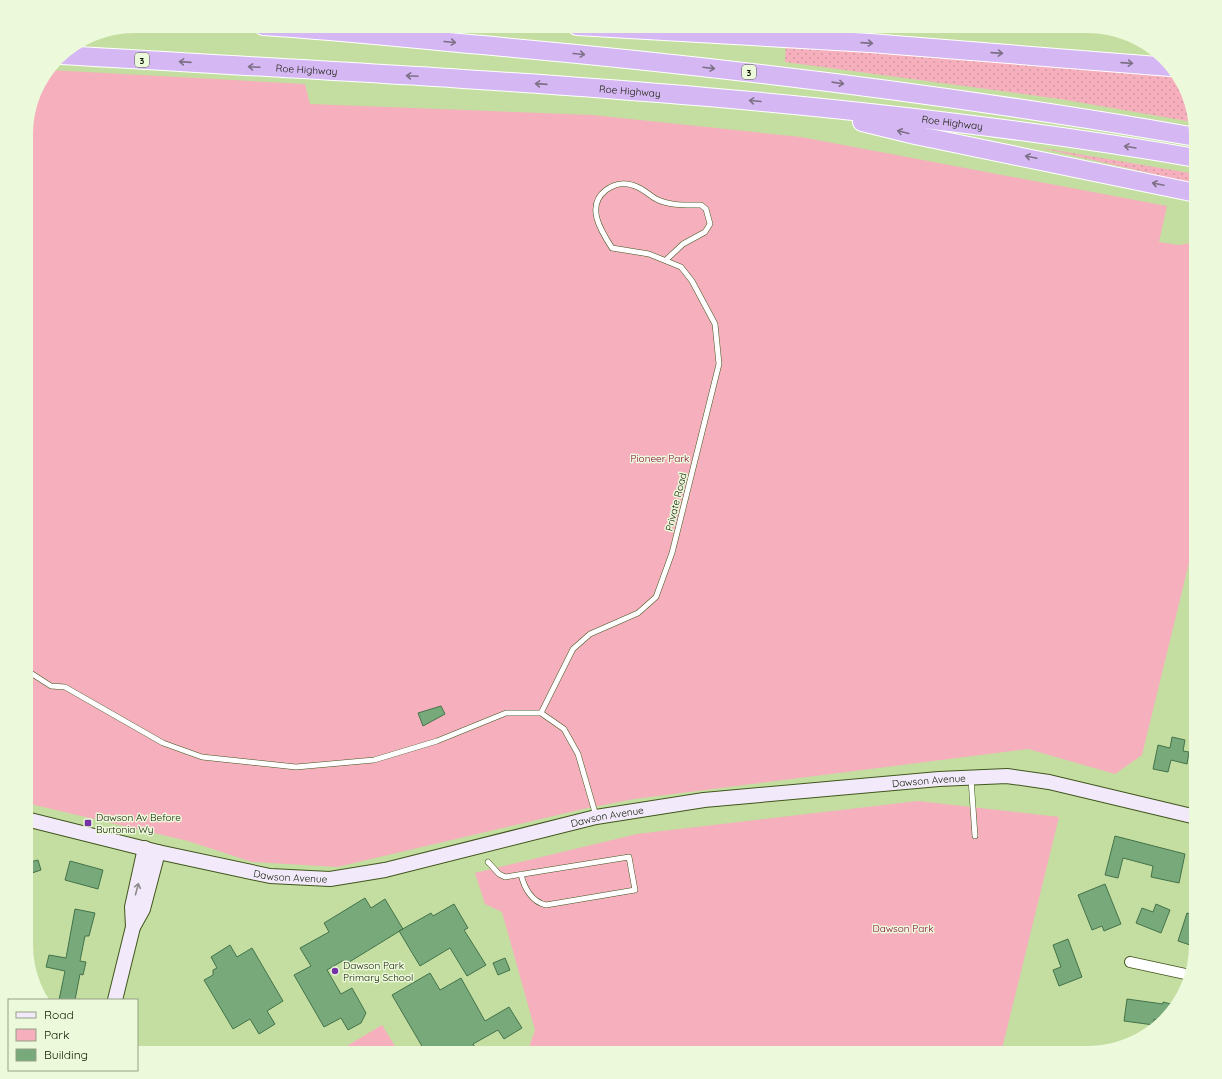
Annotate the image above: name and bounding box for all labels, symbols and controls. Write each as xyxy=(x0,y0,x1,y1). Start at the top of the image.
one-way arrow xyxy=(443,38,456,46)
one-way arrow xyxy=(860,40,873,47)
one-way arrow xyxy=(573,50,586,58)
one-way arrow xyxy=(990,50,1003,57)
road number: 3 xyxy=(135,53,149,67)
one-way arrow xyxy=(179,59,192,66)
one-way arrow xyxy=(1120,60,1133,67)
street label: Roe Highway xyxy=(275,61,338,78)
one-way arrow xyxy=(248,63,261,70)
one-way arrow xyxy=(702,64,715,71)
road number: 3 xyxy=(742,65,756,79)
one-way arrow xyxy=(406,72,419,80)
one-way arrow xyxy=(831,79,844,87)
one-way arrow xyxy=(535,80,548,87)
street label: Roe Highway xyxy=(599,82,661,100)
one-way arrow xyxy=(749,97,762,104)
street label: Roe Highway xyxy=(921,112,984,133)
one-way arrow xyxy=(897,127,910,135)
one-way arrow xyxy=(1124,143,1137,151)
one-way arrow xyxy=(1025,153,1038,161)
one-way arrow xyxy=(1152,179,1165,187)
park label: Pioneer Park xyxy=(631,452,689,465)
street label: Private Road xyxy=(662,471,690,533)
street label: Dawson Avenue xyxy=(891,771,966,790)
street label: Dawson Avenue xyxy=(569,803,645,830)
place label: Dawson Av Before Burtonia Wy xyxy=(96,811,181,836)
marker: Dawson Av Before Burtonia Wy xyxy=(83,818,93,828)
street label: Dawson Avenue xyxy=(252,866,328,885)
one-way arrow xyxy=(134,883,141,896)
park label: Dawson Park xyxy=(872,922,934,935)
place label: Dawson Park Primary School xyxy=(343,959,413,984)
marker: Dawson Park Primary School xyxy=(330,966,340,976)
legend xyxy=(8,999,138,1071)
text: Road xyxy=(44,1007,74,1022)
text: Park xyxy=(44,1027,69,1042)
text: Building xyxy=(44,1047,88,1062)

